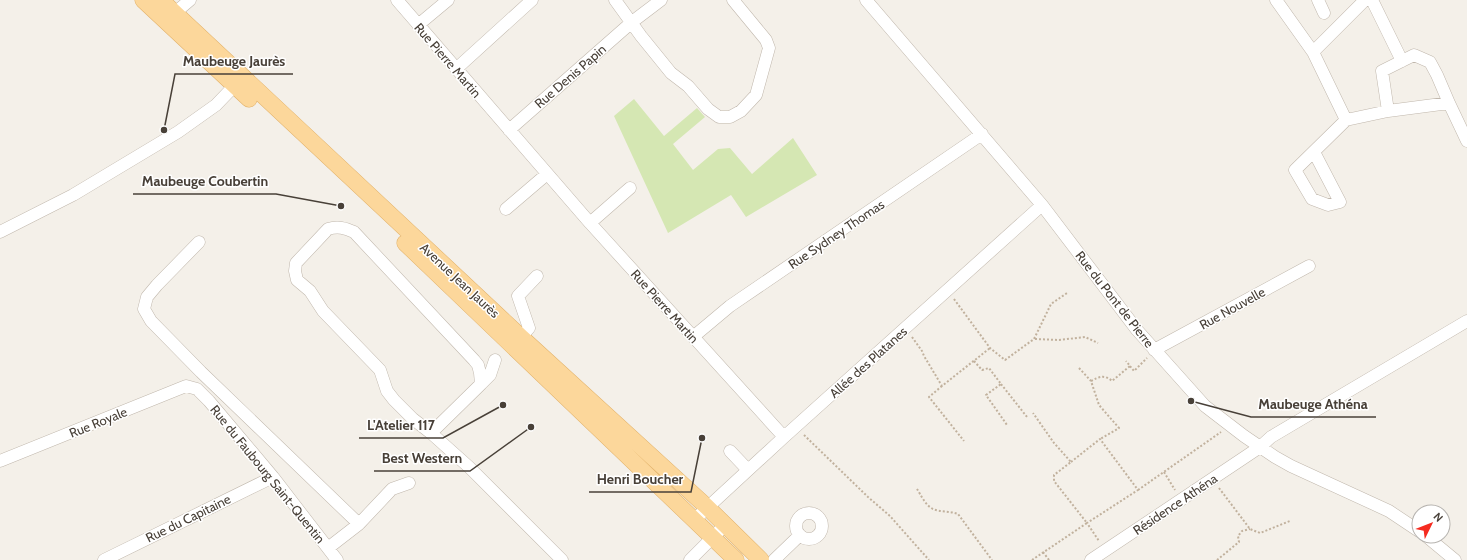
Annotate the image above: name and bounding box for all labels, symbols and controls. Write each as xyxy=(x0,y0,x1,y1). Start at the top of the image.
street label: Rue Pierre Martin xyxy=(411,19,485,101)
street label: Rue Denis Papin xyxy=(531,41,609,111)
callout: Maubeuge Jaurès xyxy=(175,48,293,74)
text: Maubeuge Jaurès xyxy=(183,52,285,70)
callout: Maubeuge Coubertin xyxy=(133,168,276,194)
text: Maubeuge Coubertin xyxy=(142,172,268,190)
street label: Rue Sydney Thomas xyxy=(785,196,888,272)
street label: Avenue Jean Jaurès xyxy=(417,239,503,321)
street label: Rue du Pont de Pierre xyxy=(1072,248,1158,351)
street label: Rue Pierre Martin xyxy=(628,266,702,346)
street label: Rue Nouvelle xyxy=(1196,283,1268,333)
street label: Allée des Platanes xyxy=(826,323,911,401)
callout: Maubeuge Athéna xyxy=(1251,391,1376,417)
text: Maubeuge Athéna xyxy=(1258,395,1368,413)
street label: Rue du Faubourg Saint-Quentin xyxy=(207,402,329,546)
street label: Rue Royale xyxy=(67,403,130,441)
callout: L'Atelier 117 xyxy=(359,412,443,438)
text: L'Atelier 117 xyxy=(367,416,436,434)
callout: Best Western xyxy=(374,445,470,471)
text: Best Western xyxy=(382,449,462,467)
callout: Henri Boucher xyxy=(589,466,691,492)
street label: Résidence Athéna xyxy=(1130,469,1221,538)
text: Henri Boucher xyxy=(597,470,684,488)
street label: Rue du Capitaine xyxy=(143,490,233,545)
north arrow xyxy=(1411,504,1451,544)
text: N xyxy=(1431,510,1446,525)

